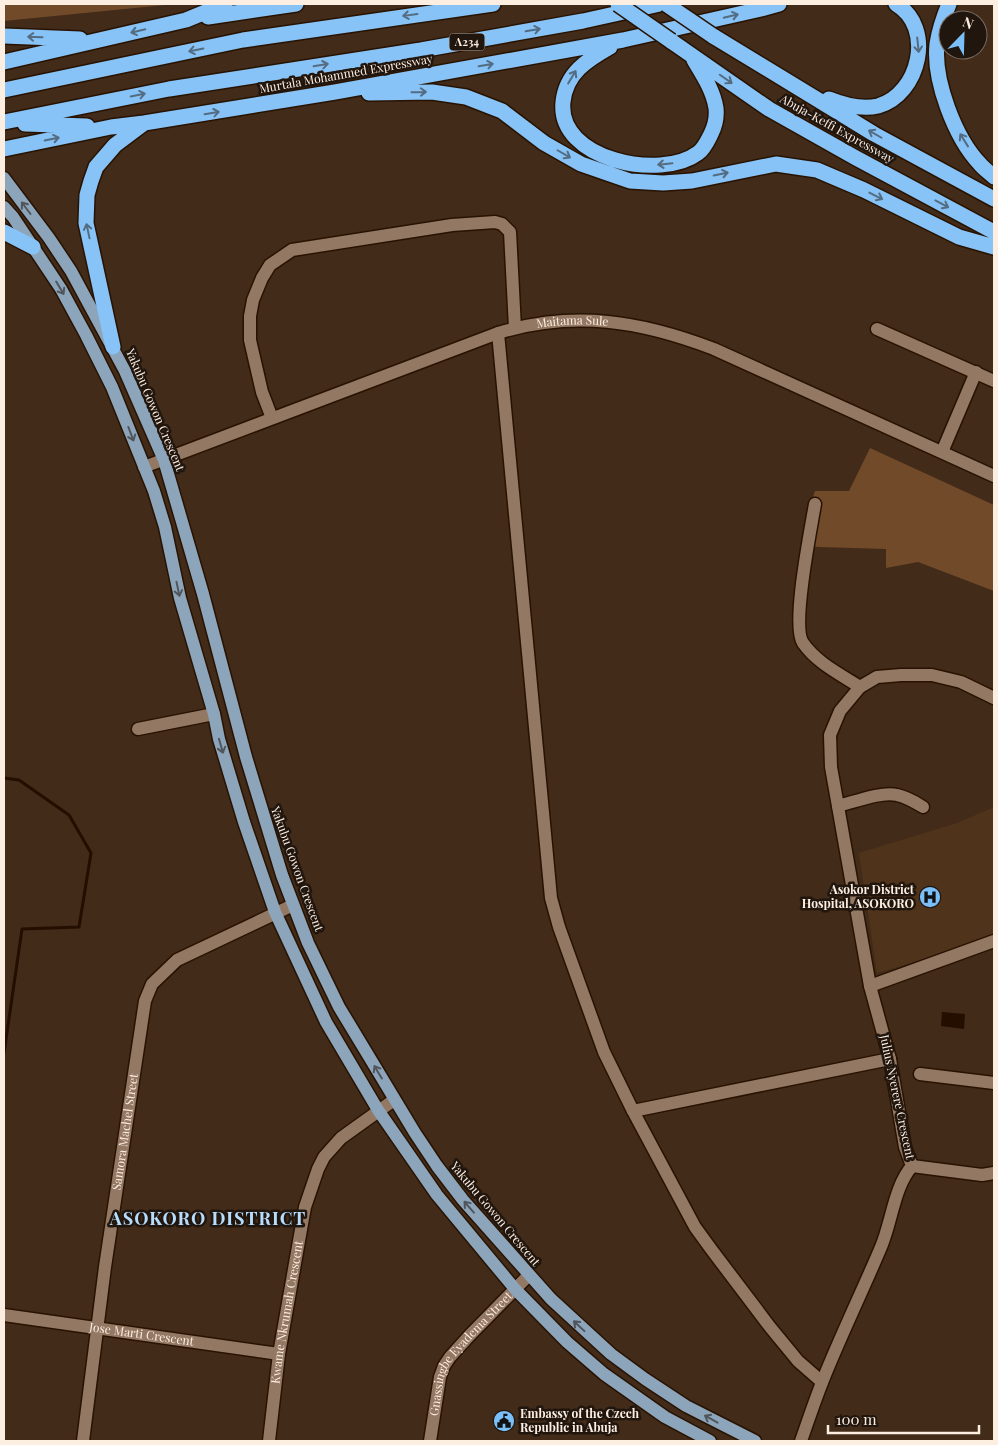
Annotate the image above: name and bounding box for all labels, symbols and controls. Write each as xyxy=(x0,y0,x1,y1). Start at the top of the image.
north arrow xyxy=(938,10,988,60)
one-way arrow xyxy=(403,11,419,21)
one-way arrow xyxy=(723,11,739,20)
text: N xyxy=(960,12,977,33)
one-way arrow xyxy=(524,24,540,34)
one-way arrow xyxy=(131,27,147,36)
one-way arrow xyxy=(28,32,44,42)
road number: A234 xyxy=(450,34,484,51)
one-way arrow xyxy=(913,37,923,53)
one-way arrow xyxy=(188,46,204,56)
street label: Murtala Mohammed Expressway xyxy=(258,50,434,96)
one-way arrow xyxy=(478,59,494,69)
one-way arrow xyxy=(312,60,328,70)
one-way arrow xyxy=(566,70,577,84)
one-way arrow xyxy=(719,74,733,84)
one-way arrow xyxy=(410,88,426,97)
one-way arrow xyxy=(129,90,145,99)
street label: Abuja-Keffi Expressway xyxy=(777,90,897,166)
one-way arrow xyxy=(203,107,219,117)
one-way arrow xyxy=(868,128,882,138)
one-way arrow xyxy=(958,133,968,147)
one-way arrow xyxy=(43,134,59,143)
one-way arrow xyxy=(557,149,572,159)
one-way arrow xyxy=(657,160,673,169)
one-way arrow xyxy=(712,169,728,179)
one-way arrow xyxy=(868,192,883,201)
one-way arrow xyxy=(934,199,949,209)
one-way arrow xyxy=(21,201,31,215)
one-way arrow xyxy=(83,223,92,239)
one-way arrow xyxy=(55,281,65,295)
street label: Maitama Sule xyxy=(535,312,609,331)
street label: Yakubu Gowon Crescent xyxy=(122,345,189,474)
one-way arrow xyxy=(127,426,136,441)
one-way arrow xyxy=(174,581,183,597)
one-way arrow xyxy=(217,737,227,753)
street label: Yakubu Gowon Crescent xyxy=(268,803,328,934)
place label: Asokor District Hospital, ASOKORO xyxy=(802,881,915,911)
hospital icon: Asokor District Hospital, ASOKORO xyxy=(918,885,942,909)
street label: Julius Nyerere Crescent xyxy=(877,1032,919,1161)
one-way arrow xyxy=(372,1066,382,1080)
street label: Samora Machel Street xyxy=(108,1072,141,1191)
street label: Yakubu Gowon Crescent xyxy=(447,1157,545,1269)
one-way arrow xyxy=(463,1201,474,1214)
district label: ASOKORO DISTRICT xyxy=(109,1206,306,1230)
street label: Kwame Nkrumah Crescent xyxy=(267,1239,306,1385)
street label: Gnassingbe Eyadema Street xyxy=(425,1287,516,1417)
street label: Jose Marti Crescent xyxy=(87,1318,196,1349)
one-way arrow xyxy=(572,1320,585,1332)
scale bar xyxy=(828,1402,979,1434)
place label: Embassy of the Czech Republic in Abuja xyxy=(520,1405,640,1435)
public building icon: Embassy of the Czech Republic in Abuja xyxy=(492,1409,516,1433)
text: 100 m xyxy=(836,1409,877,1429)
one-way arrow xyxy=(705,1414,719,1424)

